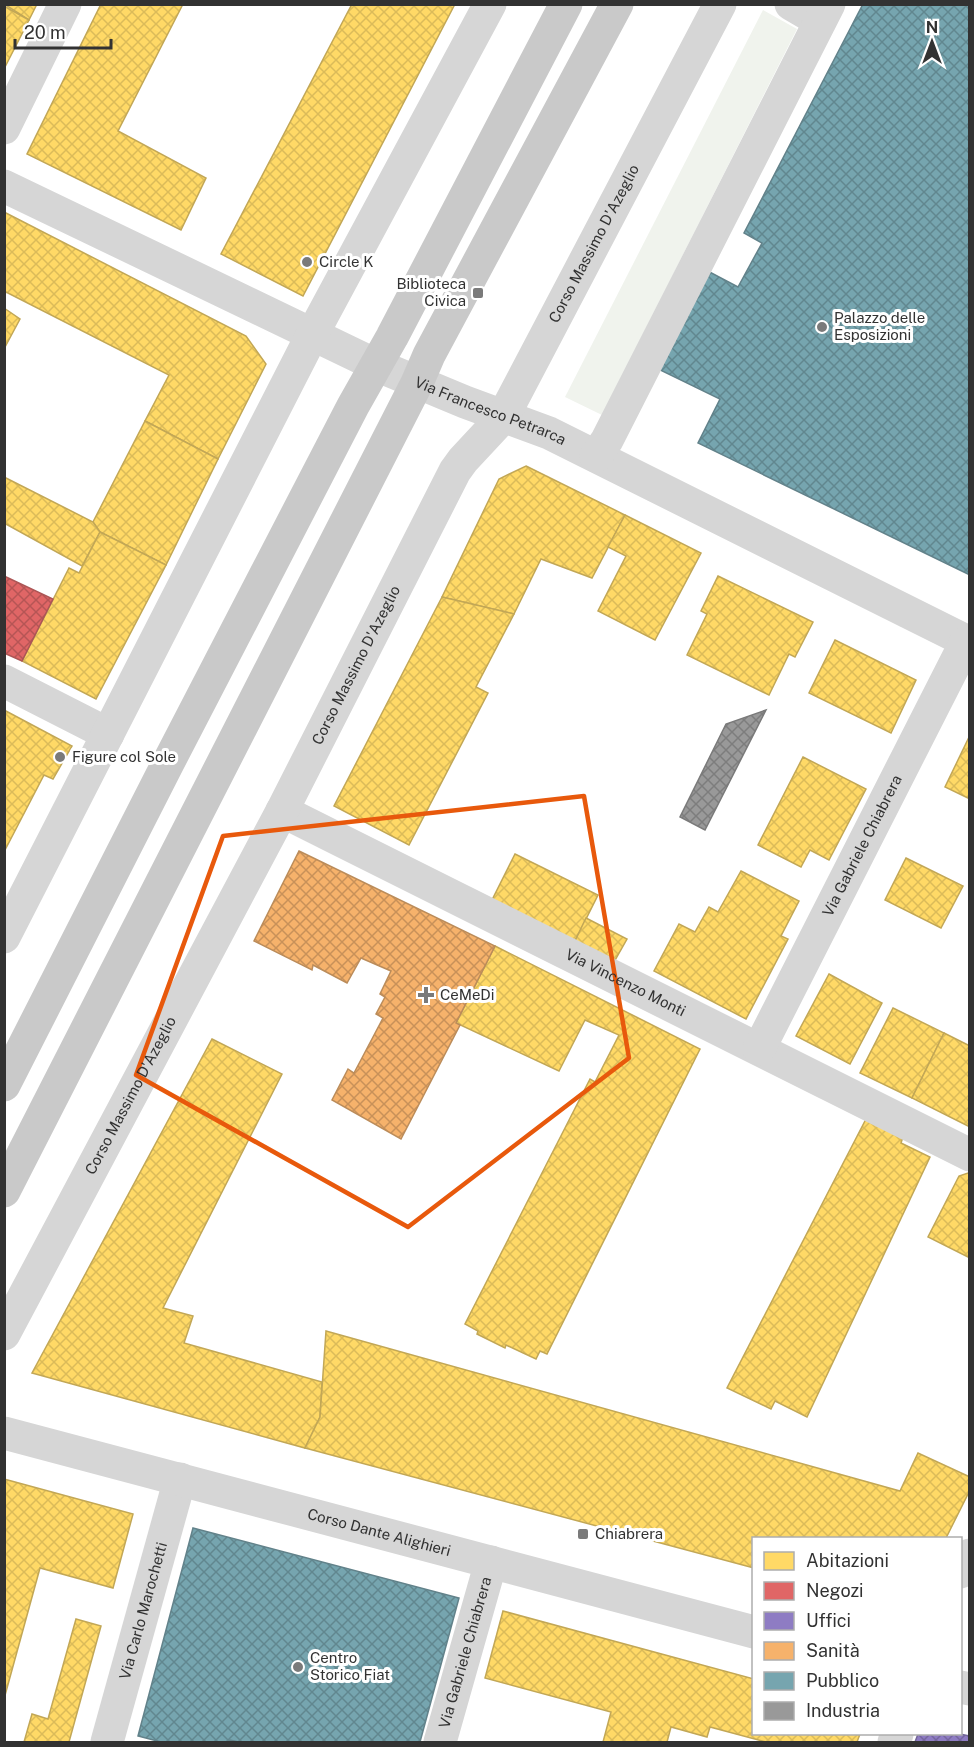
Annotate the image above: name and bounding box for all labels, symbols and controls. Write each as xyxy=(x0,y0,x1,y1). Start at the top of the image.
scale bar xyxy=(15,12,111,50)
north arrow xyxy=(902,12,962,72)
text: N xyxy=(926,18,938,37)
text: 20 m xyxy=(24,22,66,43)
street label: Corso Massimo D'Azeglio xyxy=(545,161,642,325)
place label: Circle K xyxy=(319,253,373,270)
marker: Circle K xyxy=(300,255,314,269)
place label: Biblioteca Civica xyxy=(396,275,466,309)
marker: Biblioteca Civica xyxy=(471,286,485,300)
place label: Palazzo delle Esposizioni xyxy=(834,309,925,343)
marker: Palazzo delle Esposizioni xyxy=(815,320,829,334)
street label: Via Francesco Petrarca xyxy=(412,373,569,448)
street label: Corso Massimo D'Azeglio xyxy=(308,582,403,747)
place label: Figure col Sole xyxy=(72,748,176,765)
marker: Figure col Sole xyxy=(53,750,67,764)
street label: Via Gabriele Chiabrera xyxy=(819,772,905,919)
street label: Via Vincenzo Monti xyxy=(563,945,689,1019)
marker: CeMeDi xyxy=(417,986,435,1004)
place label: CeMeDi xyxy=(440,986,494,1003)
street label: Corso Massimo D'Azeglio xyxy=(81,1014,179,1177)
street label: Corso Dante Alighieri xyxy=(306,1505,453,1559)
place label: Chiabrera xyxy=(595,1525,663,1542)
marker: Chiabrera xyxy=(576,1527,590,1541)
legend xyxy=(752,1537,962,1735)
street label: Via Carlo Marochetti xyxy=(116,1540,170,1681)
text: Abitazioni xyxy=(806,1550,889,1571)
street label: Via Gabriele Chiabrera xyxy=(435,1575,494,1730)
text: Negozi xyxy=(806,1580,864,1601)
text: Uffici xyxy=(806,1610,851,1631)
text: Sanità xyxy=(806,1640,860,1661)
place label: Centro Storico Fiat xyxy=(310,1649,390,1683)
marker: Centro Storico Fiat xyxy=(291,1660,305,1674)
text: Pubblico xyxy=(806,1670,879,1691)
text: Industria xyxy=(806,1700,880,1721)

